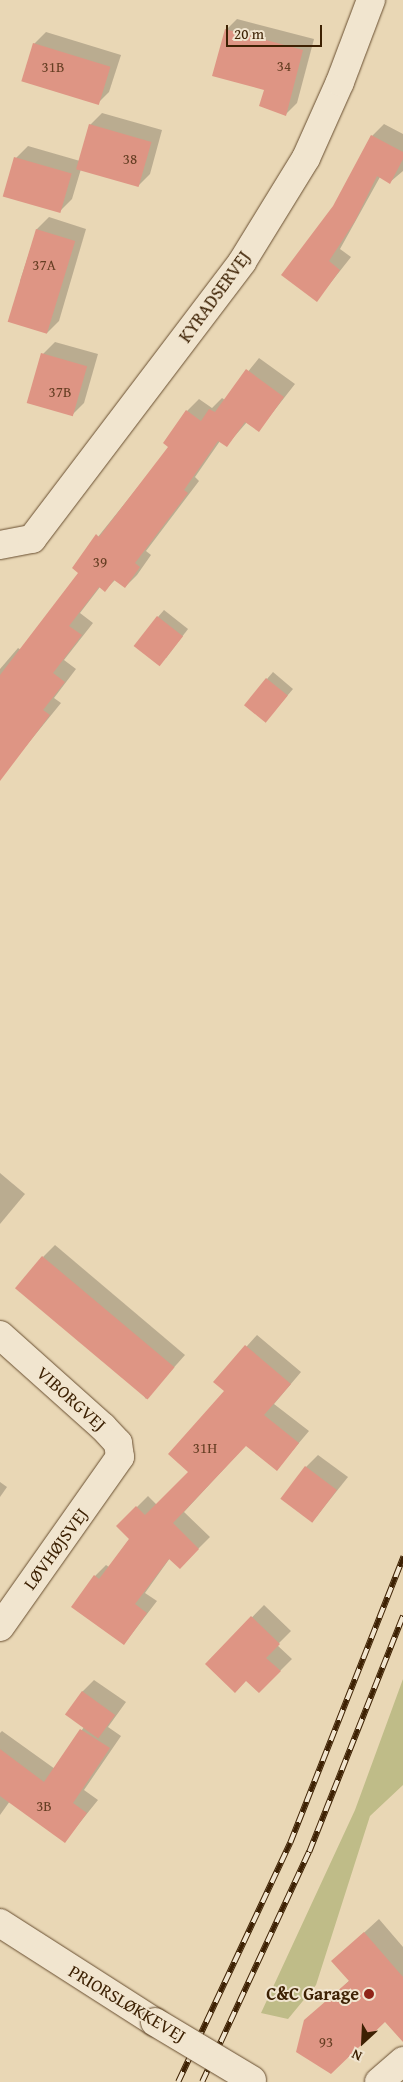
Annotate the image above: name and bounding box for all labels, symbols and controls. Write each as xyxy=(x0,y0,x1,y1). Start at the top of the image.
scale bar xyxy=(228,15,324,47)
text: 20 m xyxy=(234,23,264,44)
house number: 34 xyxy=(277,57,291,75)
house number: 31B xyxy=(42,58,64,76)
house number: 38 xyxy=(123,150,137,168)
street label: KYRADSERVEJ xyxy=(175,247,255,347)
house number: 37A xyxy=(32,256,56,274)
house number: 37B xyxy=(49,383,71,401)
house number: 39 xyxy=(93,553,107,571)
street label: VIBORGVEJ xyxy=(32,1362,110,1436)
house number: 31H xyxy=(193,1439,217,1457)
street label: LØVHØJSVEJ xyxy=(19,1504,93,1594)
house number: 3B xyxy=(36,1797,52,1815)
street label: PRIORSLØKKEVEJ xyxy=(65,1961,189,2047)
place label: C&C Garage xyxy=(266,1983,359,2005)
marker: C&C Garage xyxy=(363,1988,375,2000)
north arrow xyxy=(338,2017,388,2067)
house number: 93 xyxy=(319,2033,333,2051)
text: N xyxy=(348,2045,365,2067)

